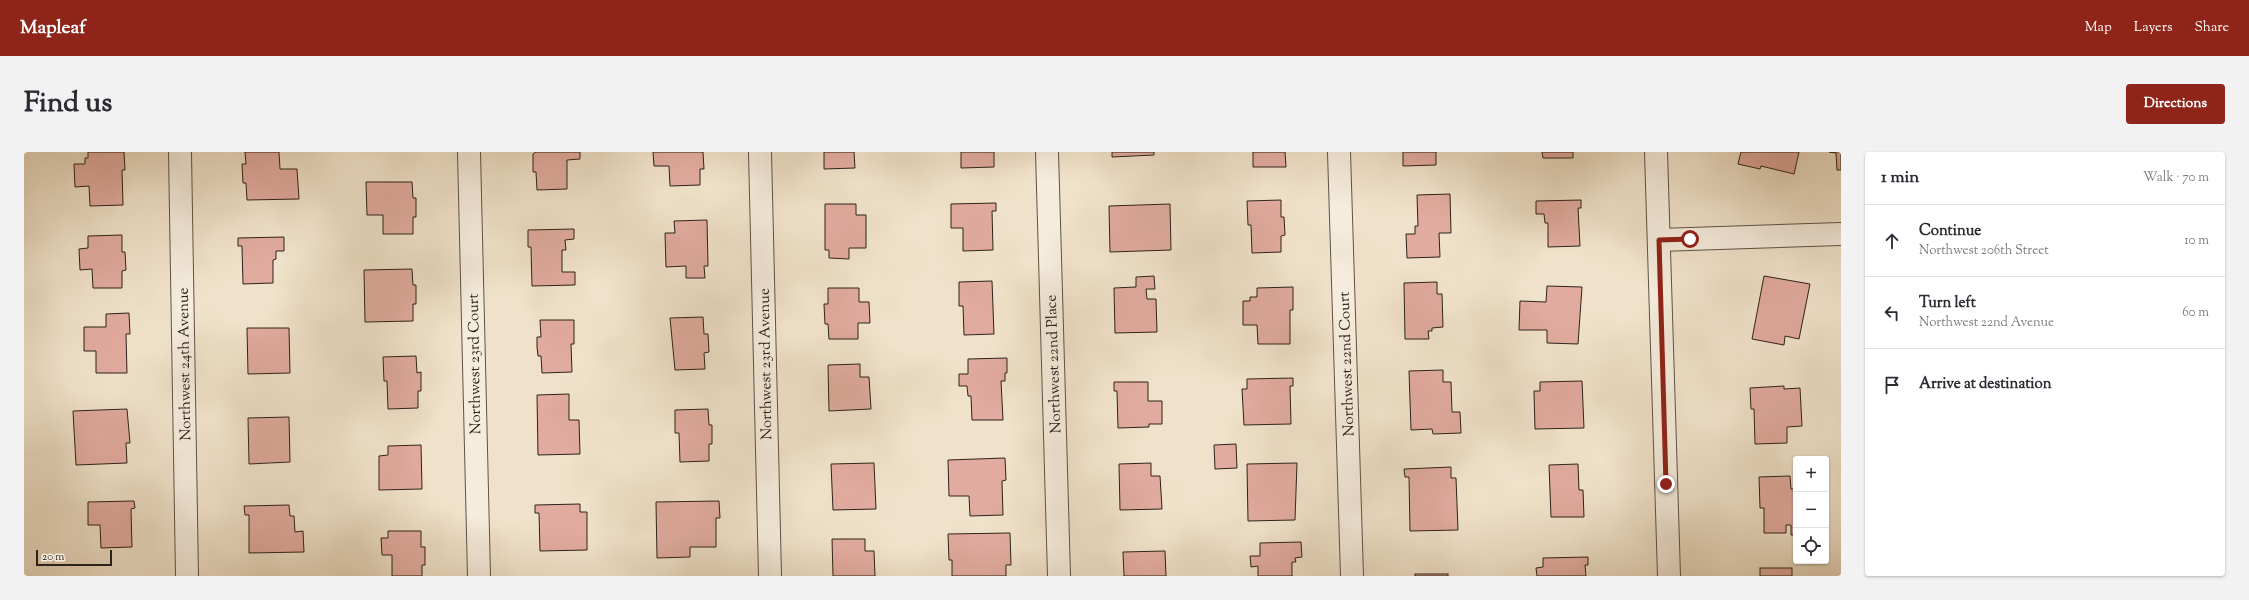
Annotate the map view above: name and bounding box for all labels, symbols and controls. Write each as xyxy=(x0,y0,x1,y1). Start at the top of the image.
text: Mapleaf xyxy=(20,15,86,42)
text: Map xyxy=(2085,18,2112,38)
text: Layers xyxy=(2134,18,2172,38)
text: Share xyxy=(2194,18,2229,38)
text: Find us xyxy=(24,84,112,124)
button: Directions xyxy=(2126,84,2225,124)
text: 1 min xyxy=(1881,166,1919,190)
text: Walk · 70 m xyxy=(2143,169,2209,187)
text: Continue xyxy=(1919,221,1981,242)
route start xyxy=(1681,230,1699,248)
icon: ahead xyxy=(1881,230,1903,252)
text: 10 m xyxy=(2184,232,2209,250)
text: Northwest 206th Street xyxy=(1919,242,2049,260)
street label: Northwest 24th Avenue xyxy=(174,287,197,441)
street label: Northwest 23rd Avenue xyxy=(755,288,778,440)
street label: Northwest 22nd Court xyxy=(1334,291,1361,437)
street label: Northwest 23rd Court xyxy=(464,293,487,435)
text: Turn left xyxy=(1919,293,1976,314)
street label: Northwest 22nd Place xyxy=(1042,294,1067,434)
icon: left xyxy=(1881,302,1903,324)
text: 60 m xyxy=(2182,304,2209,322)
text: Northwest 22nd Avenue xyxy=(1919,314,2054,332)
icon: arrive xyxy=(1881,374,1903,396)
text: Arrive at destination xyxy=(1919,374,2052,395)
map controls xyxy=(1793,456,1829,564)
button: + xyxy=(1793,456,1829,492)
route end xyxy=(1657,475,1675,493)
button: − xyxy=(1793,492,1829,528)
button: locate xyxy=(1793,528,1829,564)
scale bar xyxy=(36,548,112,567)
text: 20 m xyxy=(42,549,64,565)

